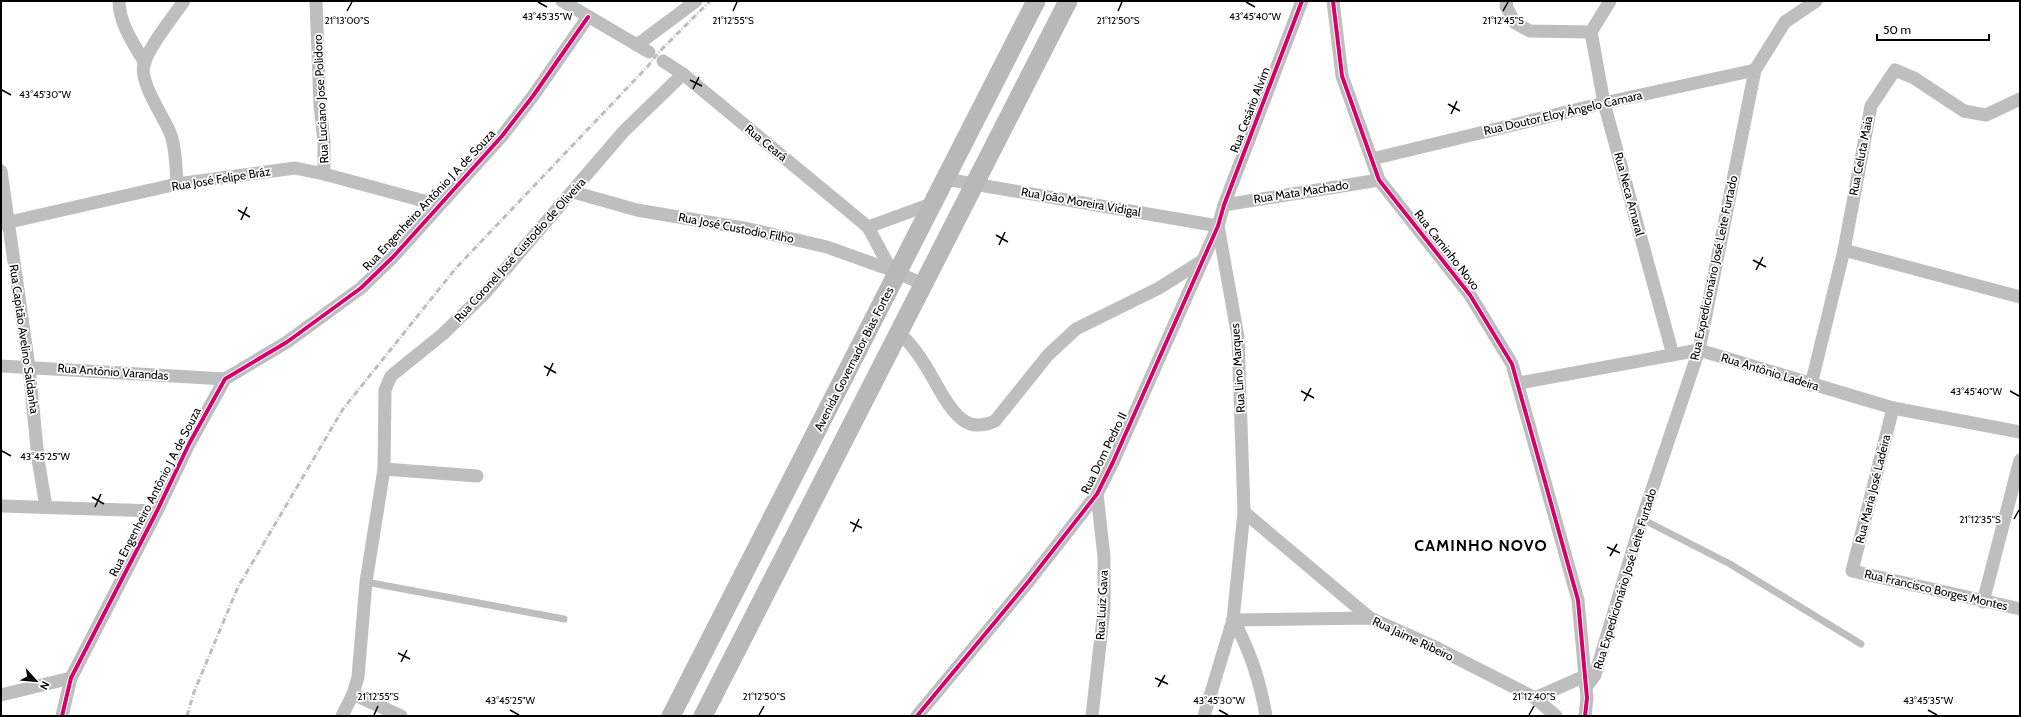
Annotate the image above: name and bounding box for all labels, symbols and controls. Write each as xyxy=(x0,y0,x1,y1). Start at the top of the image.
text: 43°45'35"W xyxy=(522,10,573,23)
text: 43°45'40"W xyxy=(1229,10,1282,23)
text: 21°13'00"S xyxy=(325,14,370,27)
text: 21°12'55"S xyxy=(712,14,754,27)
text: 21°12'50"S xyxy=(1096,14,1140,27)
text: 21°12'45"S xyxy=(1482,14,1524,27)
scale bar xyxy=(1877,16,1989,42)
text: 50 m xyxy=(1883,22,1911,37)
street label: Rua Luciano Jose Polidoro xyxy=(310,34,331,164)
street label: Rua Cesário Alvim xyxy=(1226,65,1273,155)
street label: Rua Doutor Eloy Ângelo Camara xyxy=(1482,87,1644,138)
text: 43°45'30"W xyxy=(19,88,71,101)
street label: Rua Celuta Maia xyxy=(1845,115,1876,197)
street label: Rua Ceará xyxy=(742,121,791,164)
street label: Rua Engenheiro Antônio J A de Souza xyxy=(359,126,498,273)
street label: Rua Neca Amaral xyxy=(1611,150,1648,238)
street label: Rua José Felipe Bráz xyxy=(170,163,272,194)
street label: Rua Coronel José Custodio de Oliveira xyxy=(451,174,589,325)
street label: Rua Expedicionário José Leite Furtado xyxy=(1687,174,1741,362)
street label: Rua Mata Machado xyxy=(1252,177,1350,206)
street label: Rua João Moreira Vidigal xyxy=(1020,184,1142,219)
street label: Rua Caminho Novo xyxy=(1411,207,1484,293)
street label: Rua José Custodio Filho xyxy=(677,209,796,246)
street label: Rua Capitão Avelino Saldanha xyxy=(7,263,42,415)
street label: Avenida Governador Bias Fortes xyxy=(811,284,897,433)
street label: Rua Lino Marques xyxy=(1227,323,1248,413)
street label: Rua Antônio Ladeira xyxy=(1719,349,1821,394)
street label: Rua Antônio Varandas xyxy=(57,360,169,383)
text: 43°45'40"W xyxy=(1950,385,2003,398)
street label: Rua Engenheiro Antônio J A de Souza xyxy=(105,404,204,579)
street label: Rua Dom Pedro II xyxy=(1077,410,1130,496)
street label: Rua Maria José Ladeira xyxy=(1852,433,1893,545)
text: 43°45'25"W xyxy=(20,450,71,463)
street label: Rua Expedicionário José Leite Furtado xyxy=(1590,486,1659,671)
text: 21°12'35"S xyxy=(1959,513,2001,526)
district label: CAMINHO NOVO xyxy=(1414,536,1548,555)
street label: Rua Francisco Borges Montes xyxy=(1863,566,2009,613)
street label: Rua Luiz Gava xyxy=(1092,569,1111,640)
street label: Rua Jaime Ribeiro xyxy=(1370,613,1456,664)
north arrow xyxy=(16,661,56,701)
text: N xyxy=(37,679,53,692)
text: 21°12'55"S xyxy=(357,690,399,703)
text: 21°12'50"S xyxy=(742,690,786,703)
text: 21°12'40"S xyxy=(1512,690,1556,703)
text: 43°45'25"W xyxy=(485,694,536,707)
text: 43°45'30"W xyxy=(1193,694,1245,707)
text: 43°45'35"W xyxy=(1903,694,1954,707)

